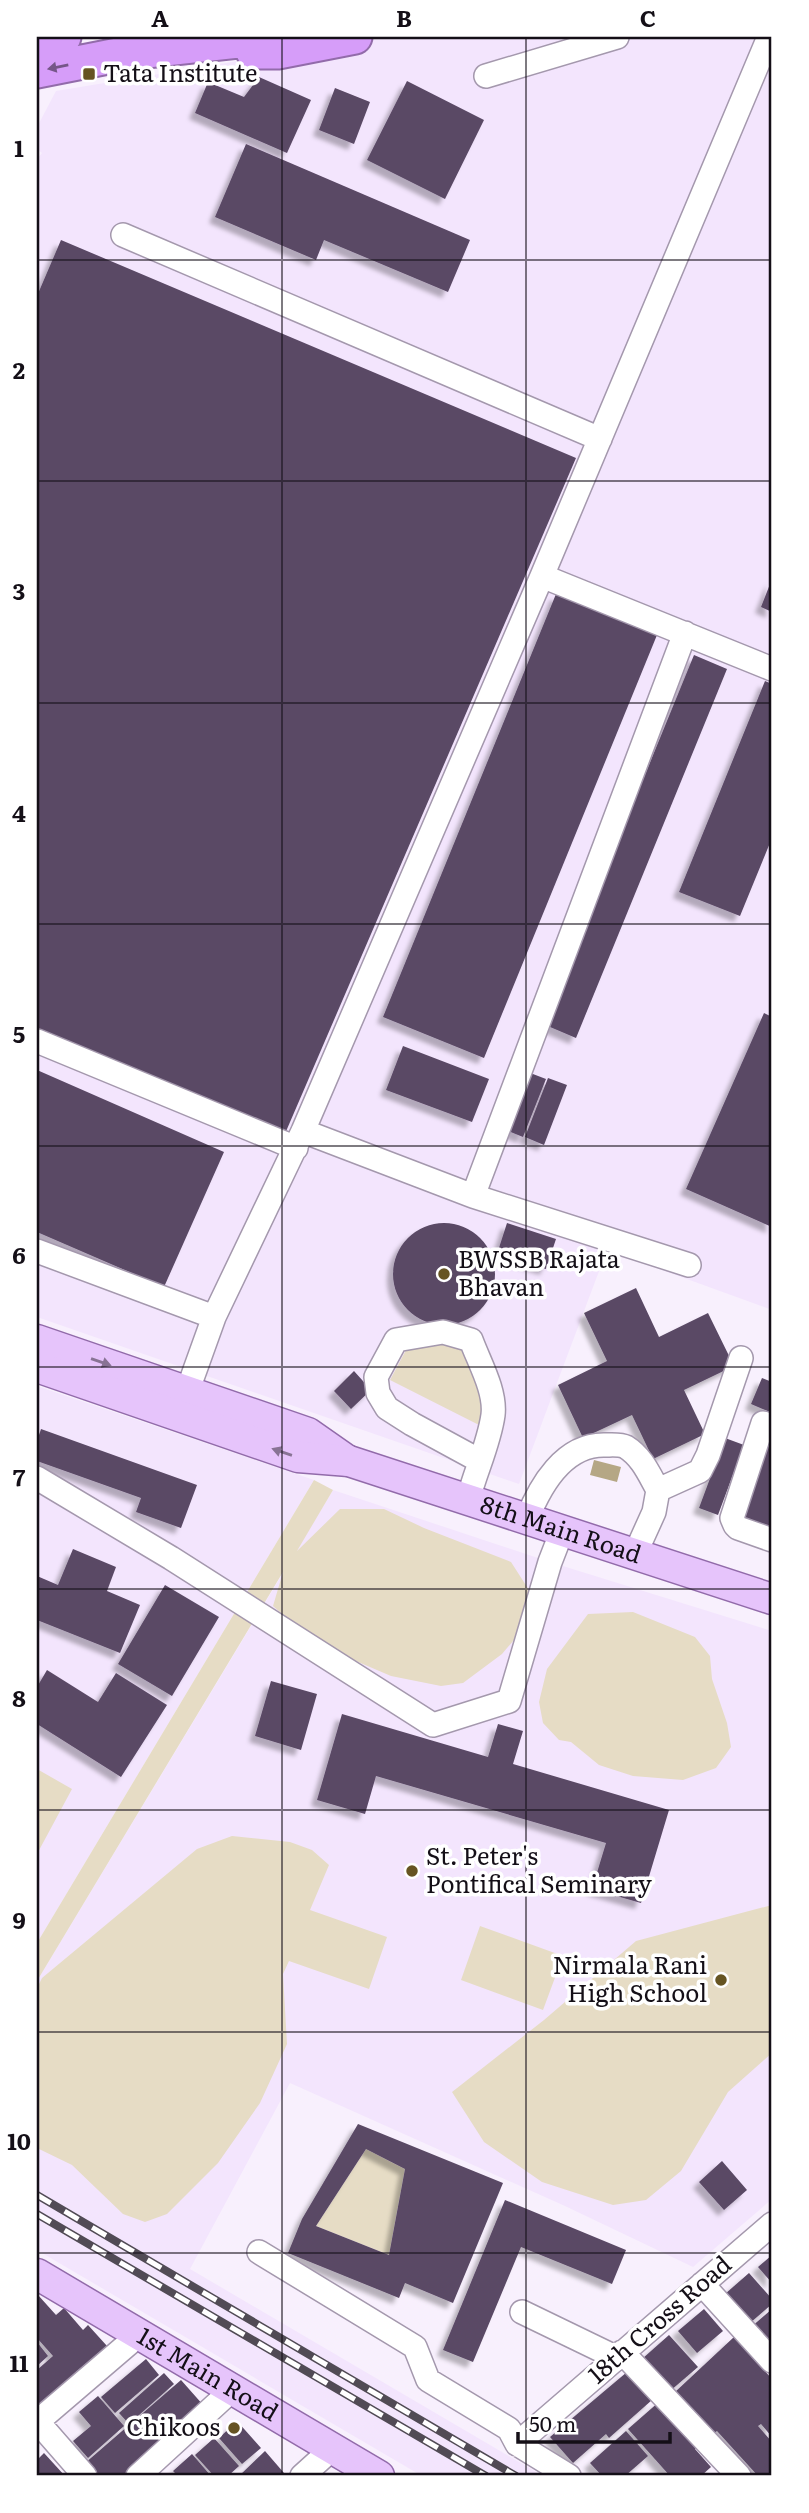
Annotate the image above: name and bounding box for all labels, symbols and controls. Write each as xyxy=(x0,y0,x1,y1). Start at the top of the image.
text: A xyxy=(151,0,169,34)
text: B xyxy=(396,0,412,34)
text: C xyxy=(640,0,656,34)
place label: Tata Institute xyxy=(103,54,258,89)
one-way arrow xyxy=(47,62,69,73)
marker: Tata Institute xyxy=(81,66,97,82)
text: 1 xyxy=(14,130,24,164)
text: 2 xyxy=(13,352,25,386)
text: 3 xyxy=(13,573,25,607)
text: 4 xyxy=(12,795,26,829)
text: 5 xyxy=(13,1016,25,1050)
text: 6 xyxy=(12,1237,26,1271)
place label: BWSSB Rajata Bhavan xyxy=(458,1240,620,1303)
marker: BWSSB Rajata Bhavan xyxy=(436,1266,452,1282)
one-way arrow xyxy=(91,1357,112,1368)
one-way arrow xyxy=(271,1446,292,1457)
text: 7 xyxy=(13,1459,26,1493)
street label: 8th Main Road xyxy=(477,1485,647,1570)
text: 8 xyxy=(12,1680,26,1714)
place label: St. Peter's Pontifical Seminary xyxy=(426,1837,652,1900)
marker: St. Peter's Pontifical Seminary xyxy=(404,1863,420,1879)
text: 9 xyxy=(12,1902,26,1936)
place label: Nirmala Rani High School xyxy=(553,1946,707,2009)
marker: Nirmala Rani High School xyxy=(713,1972,729,1988)
text: 10 xyxy=(7,2123,31,2157)
street label: 18th Cross Road xyxy=(579,2246,738,2390)
street label: 1st Main Road xyxy=(132,2317,286,2428)
text: 11 xyxy=(9,2345,29,2379)
scale bar xyxy=(518,2401,671,2445)
text: 50 m xyxy=(529,2407,576,2438)
place label: Chikoos xyxy=(127,2408,220,2443)
marker: Chikoos xyxy=(226,2420,242,2436)

